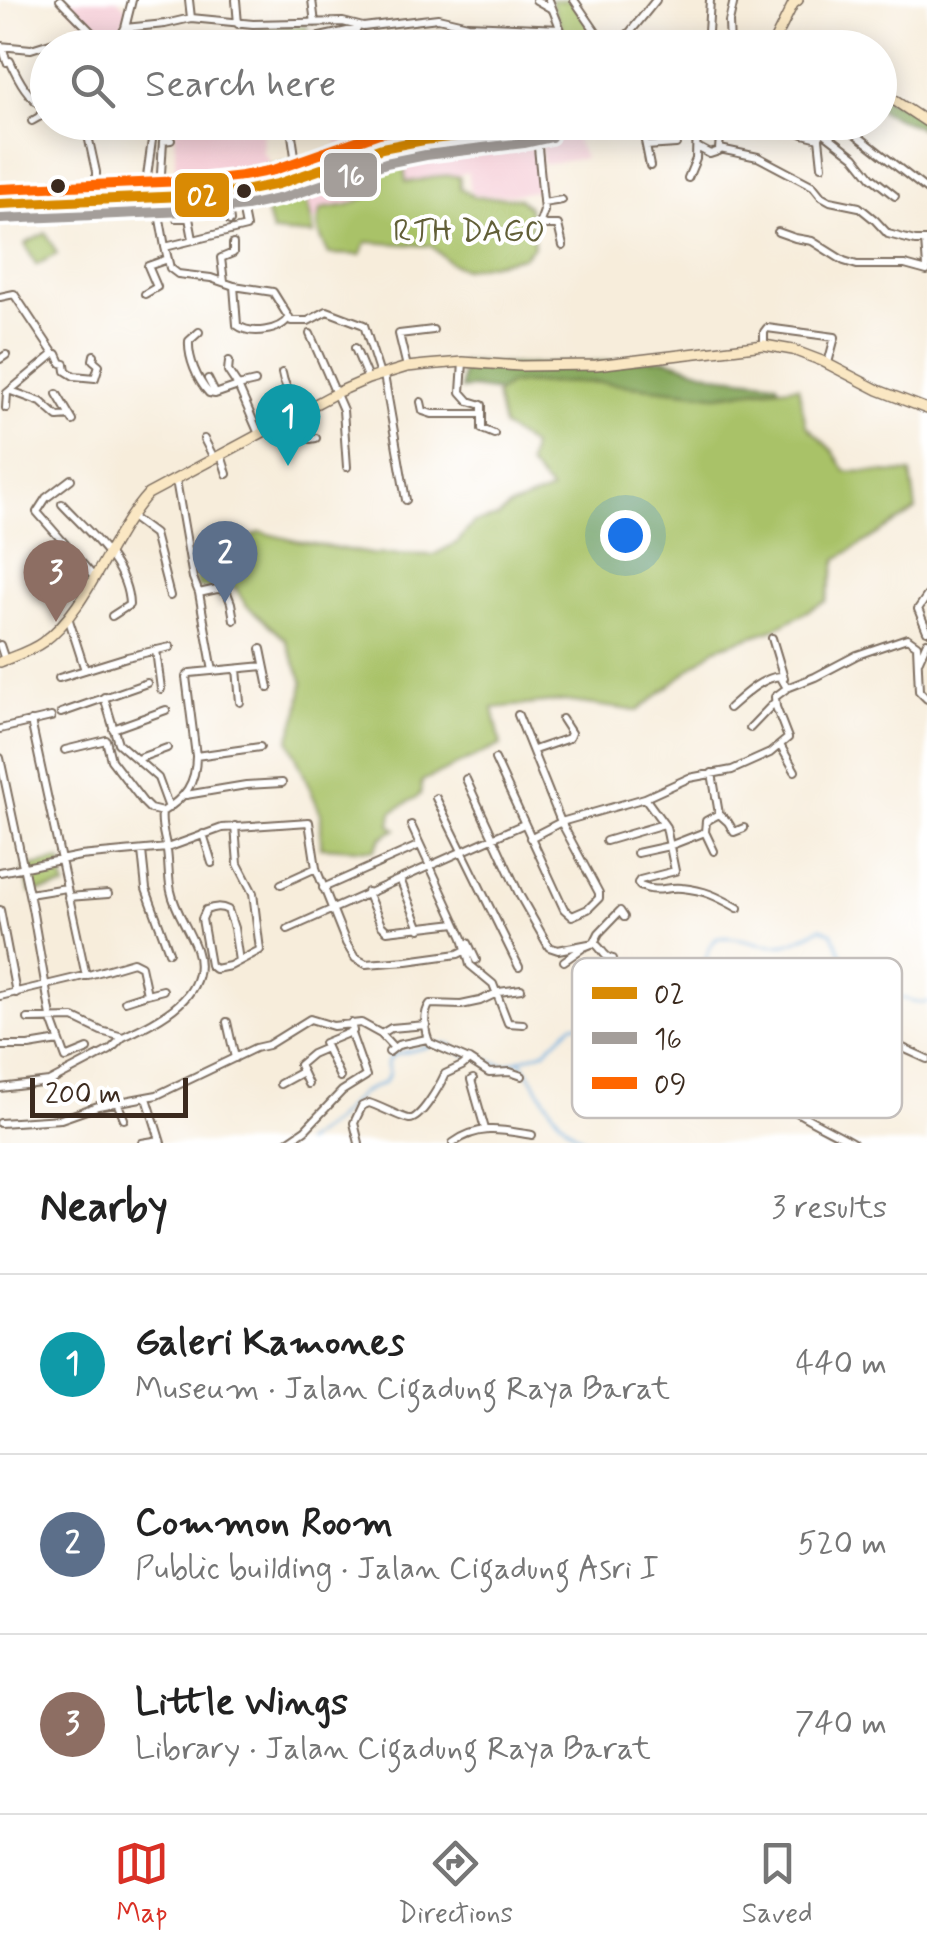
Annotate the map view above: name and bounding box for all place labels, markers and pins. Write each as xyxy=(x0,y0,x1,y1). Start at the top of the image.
unlabelled marker xyxy=(48,176,68,196)
unlabelled marker xyxy=(234,181,254,201)
pin: 1 xyxy=(256,384,320,466)
pin: 2 xyxy=(192,520,258,603)
pin: 3 xyxy=(23,540,88,622)

